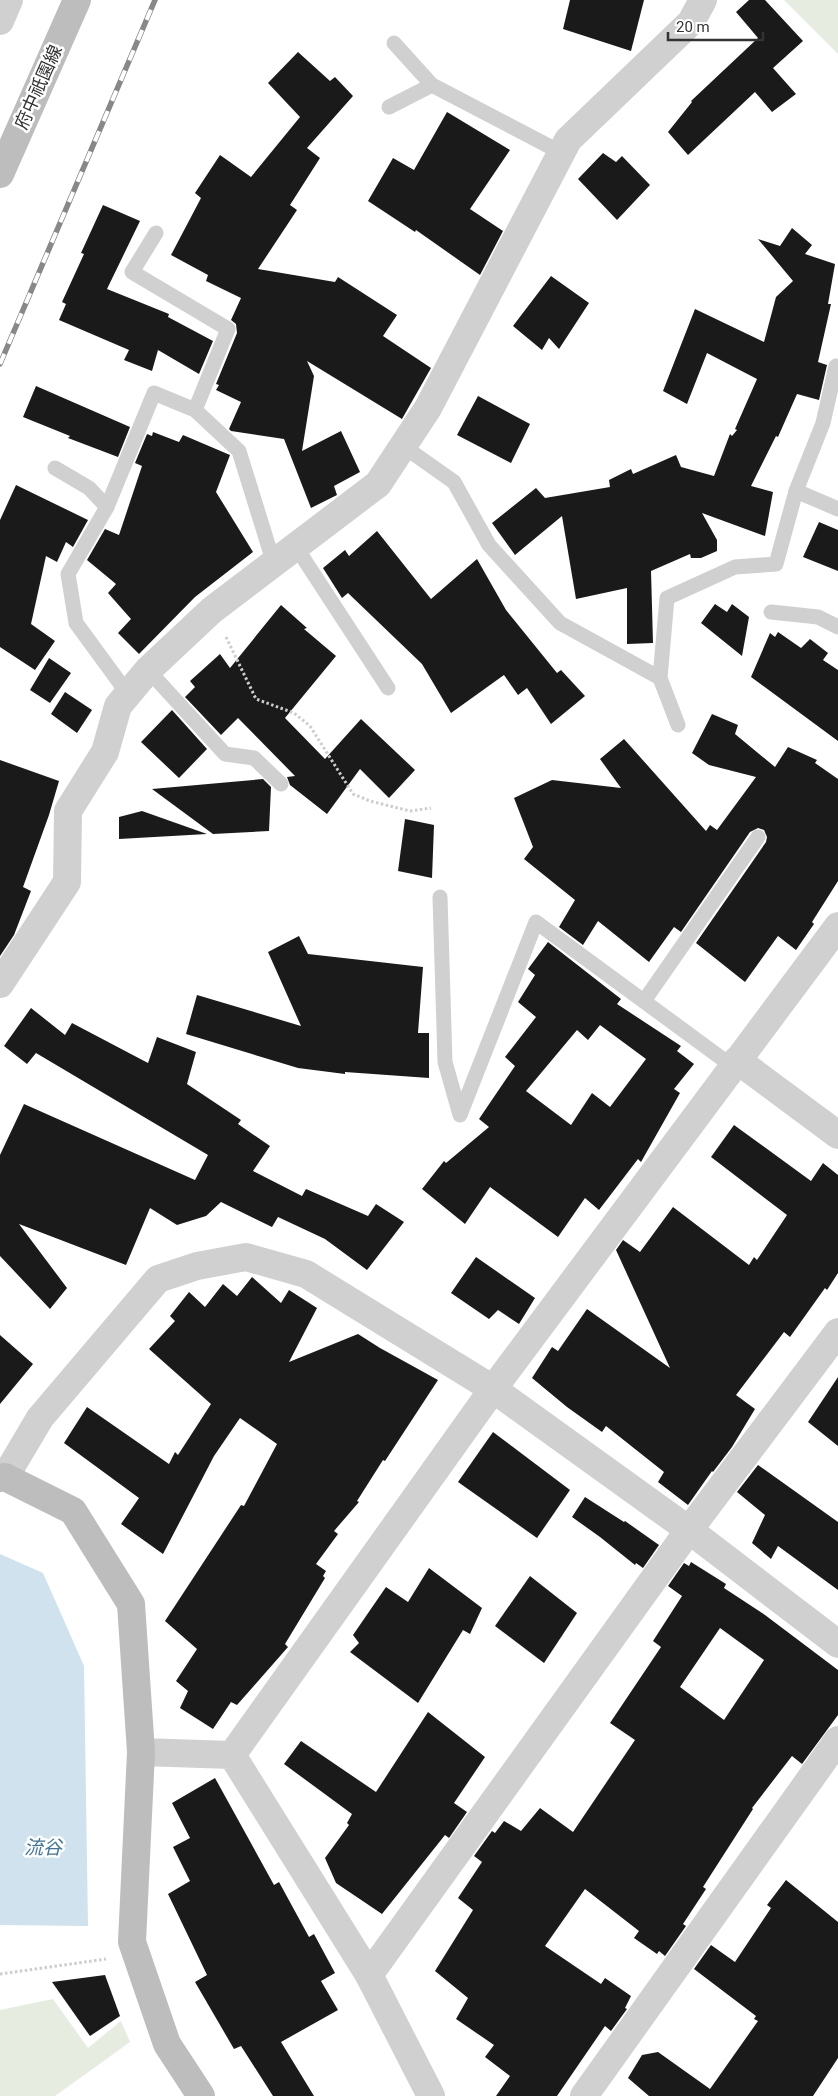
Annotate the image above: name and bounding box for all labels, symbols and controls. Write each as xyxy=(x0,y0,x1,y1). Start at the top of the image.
scale bar xyxy=(668,10,763,42)
text: 20 m xyxy=(676,18,710,36)
street label: 府中祇園線 xyxy=(10,42,66,132)
water label: 流谷 xyxy=(24,1836,64,1859)

